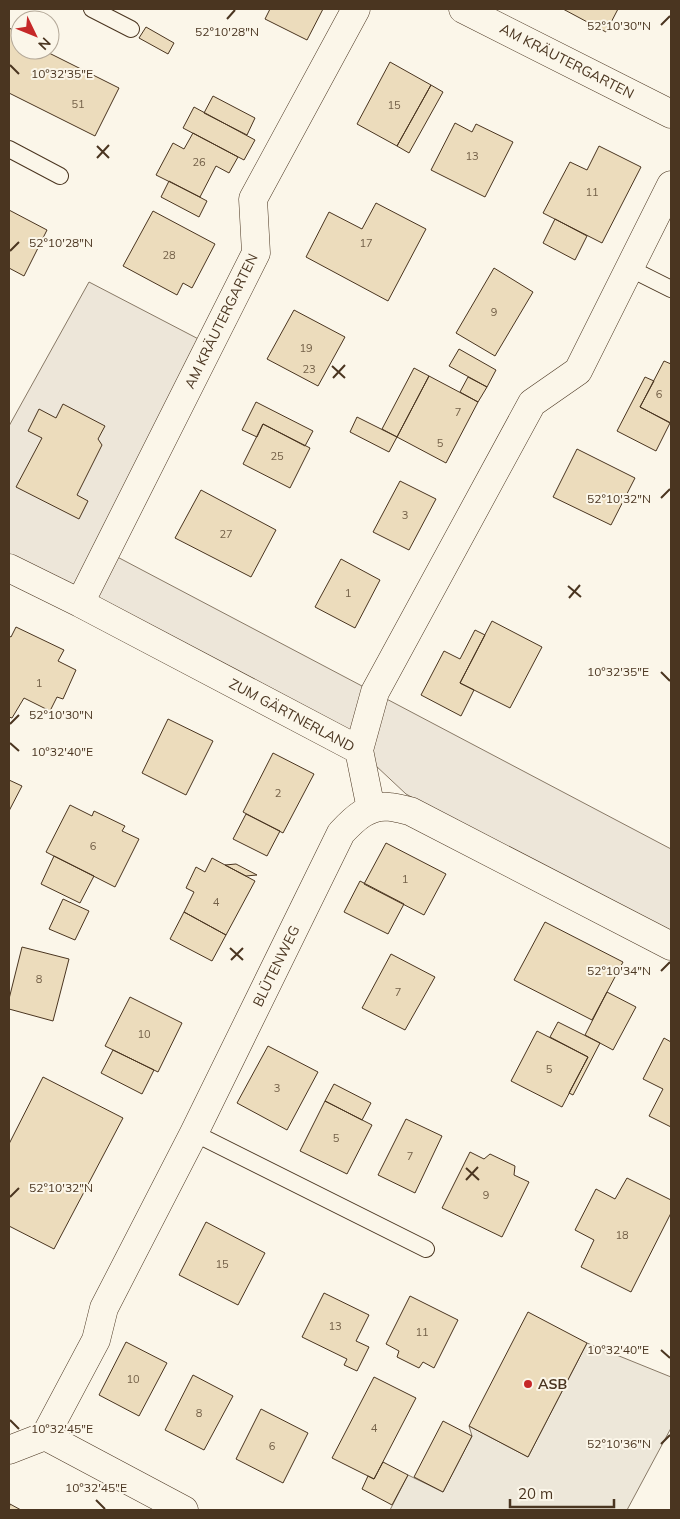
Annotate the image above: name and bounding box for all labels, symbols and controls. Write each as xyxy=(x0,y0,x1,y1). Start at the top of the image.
north arrow xyxy=(10,10,60,60)
text: 52°10'30"N xyxy=(587,18,651,33)
street label: AM KRÄUTERGARTEN xyxy=(497,19,637,103)
text: 52°10'28"N xyxy=(195,24,259,39)
text: N xyxy=(34,34,55,54)
text: 10°32'35"E xyxy=(31,66,93,81)
house number: 51 xyxy=(71,97,85,111)
house number: 15 xyxy=(387,98,401,112)
house number: 13 xyxy=(465,149,479,163)
house number: 26 xyxy=(192,155,206,169)
house number: 11 xyxy=(585,185,599,199)
text: 52°10'28"N xyxy=(29,235,93,250)
house number: 17 xyxy=(359,236,373,250)
house number: 28 xyxy=(162,248,176,262)
street label: AM KRÄUTERGARTEN xyxy=(180,250,262,392)
house number: 9 xyxy=(491,305,497,319)
house number: 19 xyxy=(299,341,313,355)
house number: 23 xyxy=(302,362,316,376)
house number: 6 xyxy=(656,387,663,401)
house number: 7 xyxy=(455,405,461,419)
house number: 5 xyxy=(437,436,444,450)
house number: 25 xyxy=(270,449,284,463)
text: 52°10'32"N xyxy=(587,491,651,506)
house number: 3 xyxy=(402,508,408,522)
house number: 27 xyxy=(219,527,233,541)
house number: 1 xyxy=(345,586,351,600)
text: 10°32'35"E xyxy=(587,664,649,679)
street label: ZUM GÄRTNERLAND xyxy=(226,674,358,756)
house number: 1 xyxy=(36,676,42,690)
text: 52°10'30"N xyxy=(29,707,93,722)
text: 10°32'40"E xyxy=(31,744,93,759)
house number: 2 xyxy=(275,786,282,800)
house number: 6 xyxy=(90,839,97,853)
house number: 1 xyxy=(402,872,408,886)
house number: 4 xyxy=(213,895,220,909)
street label: BLÜTENWEG xyxy=(249,922,303,1010)
text: 52°10'34"N xyxy=(587,963,651,978)
house number: 8 xyxy=(36,972,43,986)
house number: 7 xyxy=(395,985,401,999)
house number: 10 xyxy=(137,1027,151,1041)
house number: 5 xyxy=(546,1062,553,1076)
house number: 3 xyxy=(274,1081,280,1095)
house number: 5 xyxy=(333,1131,340,1145)
house number: 7 xyxy=(407,1149,413,1163)
text: 52°10'32"N xyxy=(29,1180,93,1195)
house number: 9 xyxy=(483,1188,489,1202)
house number: 18 xyxy=(615,1228,629,1242)
house number: 15 xyxy=(215,1257,229,1271)
house number: 13 xyxy=(328,1319,342,1333)
house number: 11 xyxy=(415,1325,429,1339)
text: 10°32'40"E xyxy=(587,1342,649,1357)
house number: 10 xyxy=(126,1372,140,1386)
place label: ASB xyxy=(538,1375,567,1393)
marker: ASB xyxy=(522,1378,534,1390)
house number: 8 xyxy=(196,1406,203,1420)
text: 10°32'45"E xyxy=(31,1421,93,1436)
house number: 4 xyxy=(371,1421,378,1435)
text: 52°10'36"N xyxy=(587,1436,651,1451)
house number: 6 xyxy=(269,1439,276,1453)
scale bar xyxy=(510,1476,614,1508)
text: 10°32'45"E xyxy=(65,1480,127,1495)
text: 20 m xyxy=(518,1484,553,1503)

